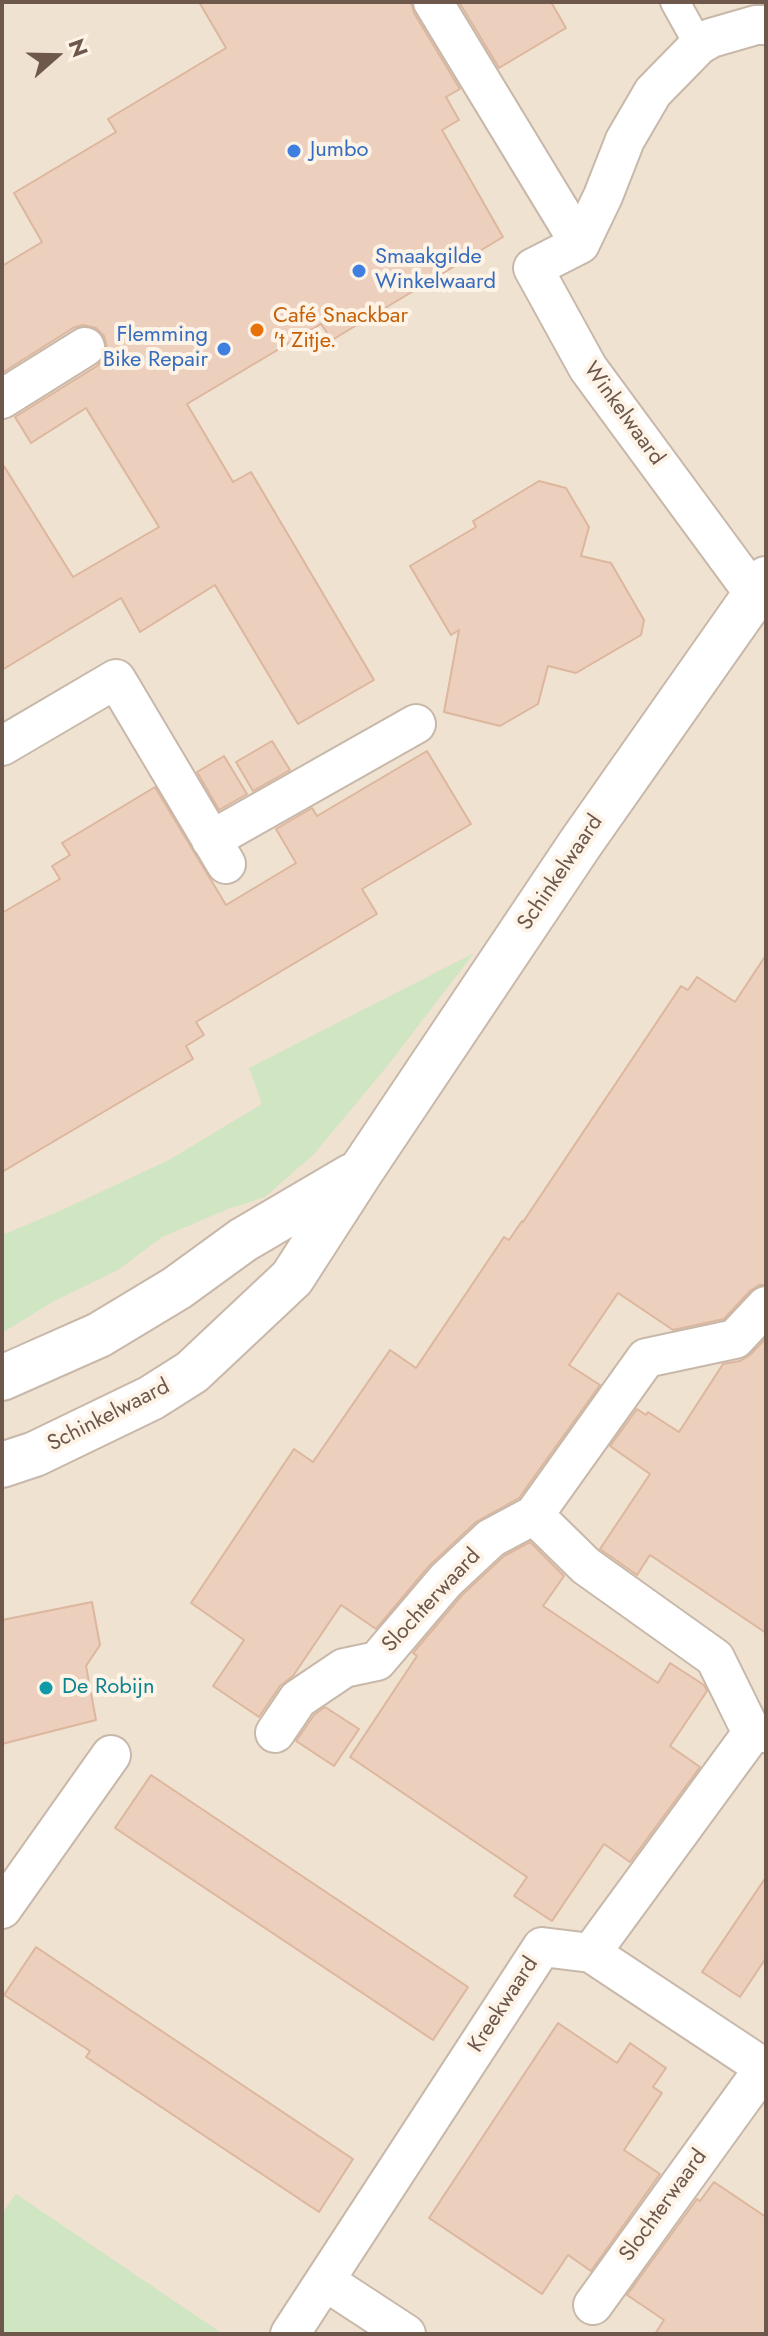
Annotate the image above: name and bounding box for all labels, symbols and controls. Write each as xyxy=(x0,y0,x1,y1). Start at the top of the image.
north arrow xyxy=(16,16,96,96)
text: N xyxy=(61,34,97,61)
place label: Jumbo xyxy=(310,138,369,164)
marker: Jumbo xyxy=(285,142,303,160)
place label: Smaakgilde Winkelwaard xyxy=(375,245,496,296)
marker: Smaakgilde Winkelwaard xyxy=(350,262,368,280)
place label: Café Snackbar 't Zitje. xyxy=(273,304,408,356)
marker: Café Snackbar 't Zitje. xyxy=(248,321,266,339)
place label: Flemming Bike Repair xyxy=(103,323,208,374)
marker: Flemming Bike Repair xyxy=(215,340,233,358)
street label: Winkelwaard xyxy=(577,357,669,471)
street label: Schinkelwaard xyxy=(513,810,609,936)
street label: Schinkelwaard xyxy=(44,1374,174,1458)
street label: Slochterwaard xyxy=(377,1544,487,1658)
place label: De Robijn xyxy=(62,1675,155,1701)
marker: De Robijn xyxy=(37,1679,55,1697)
street label: Kreekwaard xyxy=(463,1952,545,2058)
street label: Slochterwaard xyxy=(614,2145,714,2267)

